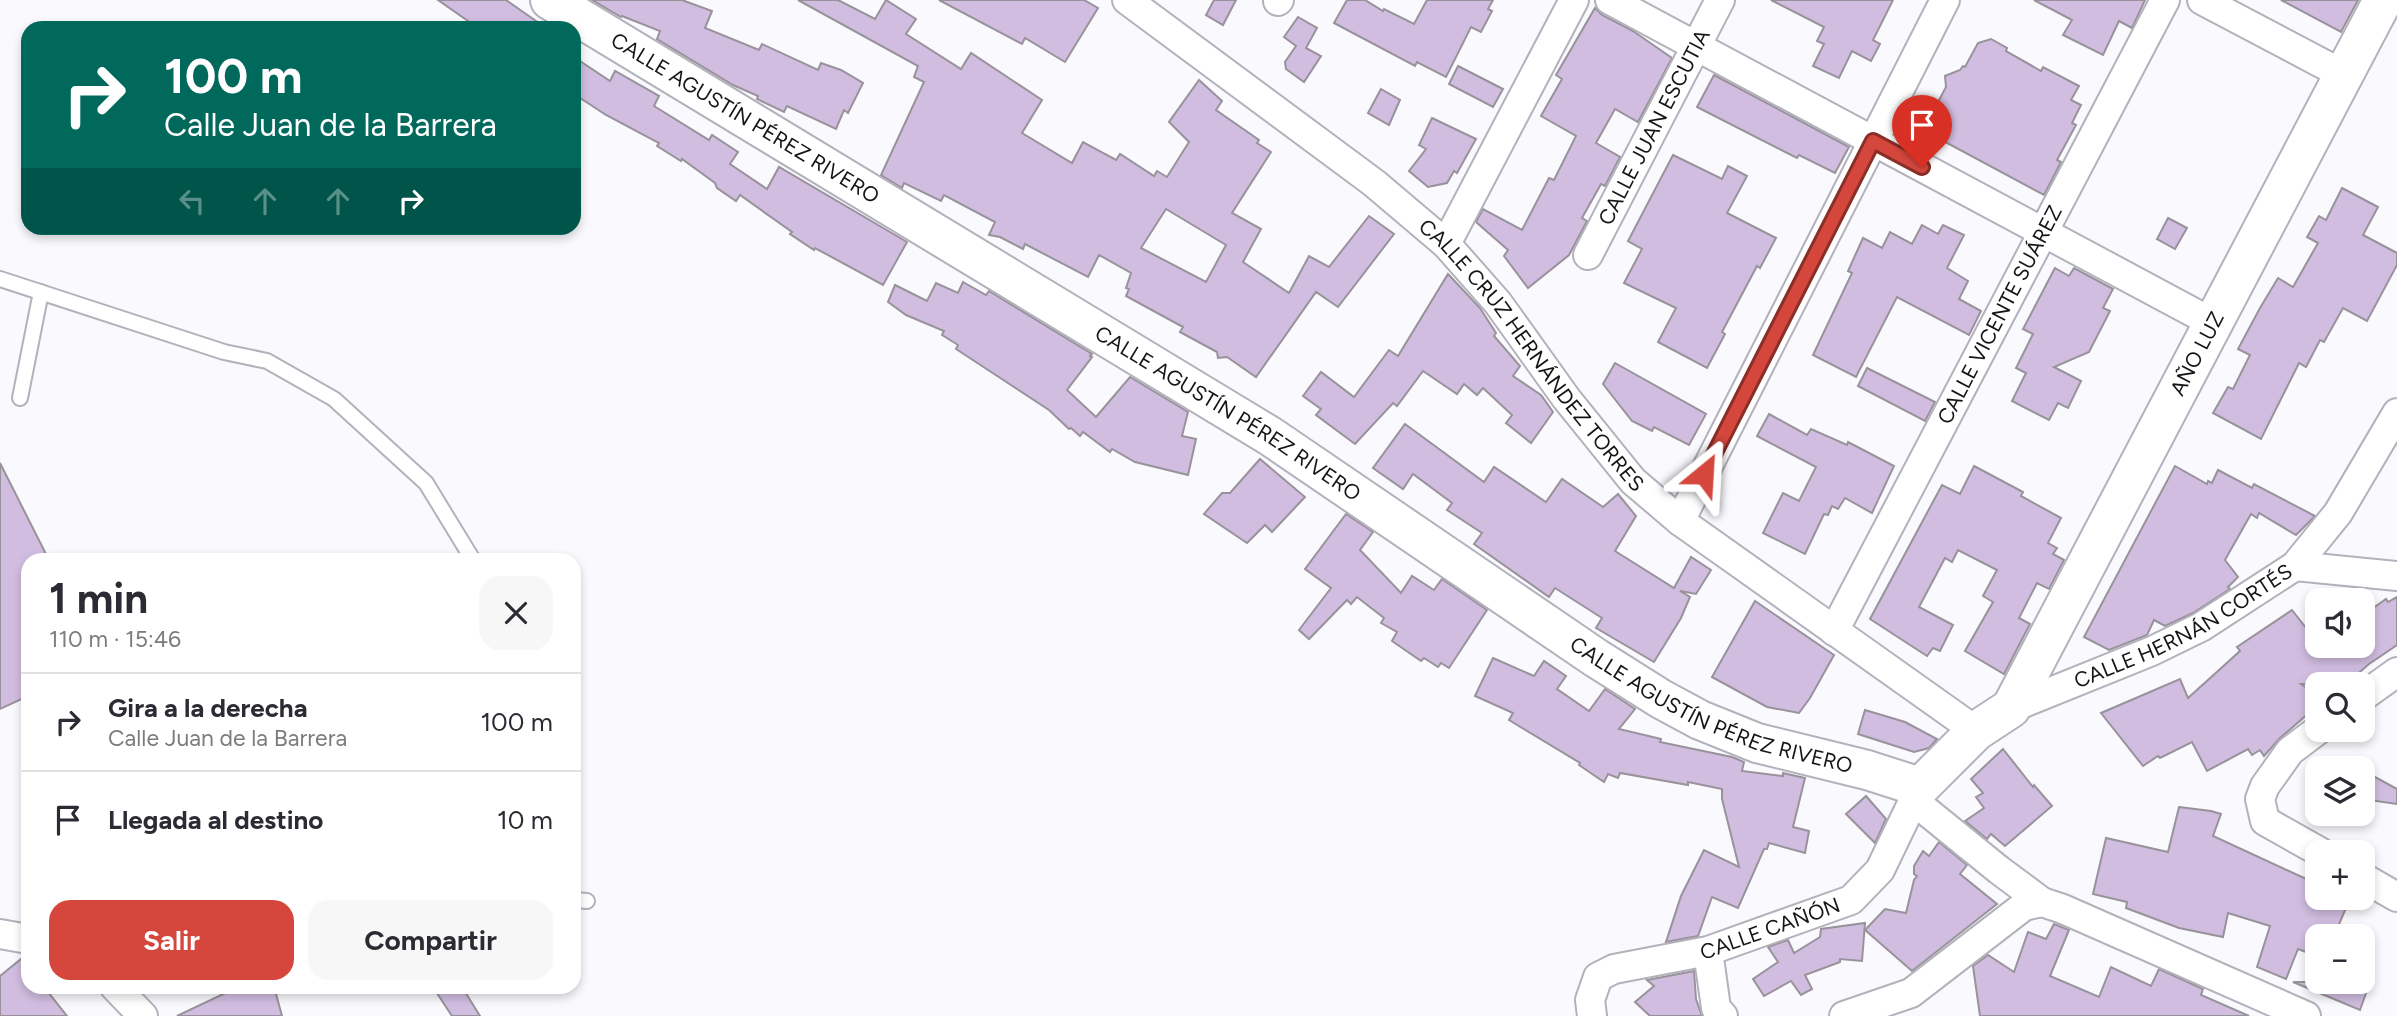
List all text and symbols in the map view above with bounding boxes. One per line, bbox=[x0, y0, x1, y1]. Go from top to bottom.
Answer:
street label: CALLE JUAN ESCUTIA bbox=[1593, 25, 1715, 229]
street label: CALLE AGUSTÍN PÉREZ RIVERO bbox=[607, 27, 884, 208]
text: 100 m bbox=[164, 46, 303, 105]
icon: right bbox=[49, 49, 140, 140]
pin bbox=[1892, 95, 1952, 167]
text: Calle Juan de la Barrera bbox=[164, 106, 497, 144]
icon: arrive bbox=[1903, 106, 1941, 144]
icon: left bbox=[173, 182, 211, 220]
icon: ahead bbox=[246, 182, 284, 220]
icon: ahead bbox=[319, 182, 357, 220]
icon: right bbox=[392, 182, 430, 220]
street label: CALLE VICENTE SUÁREZ bbox=[1932, 201, 2067, 428]
street label: CALLE CRUZ HERNÁNDEZ TORRES bbox=[1414, 214, 1649, 497]
street label: AÑO LUZ bbox=[2164, 307, 2229, 400]
street label: CALLE AGUSTÍN PÉREZ RIVERO bbox=[1091, 320, 1366, 506]
position arrow bbox=[1667, 437, 1741, 511]
street label: CALLE HERNÁN CORTÉS bbox=[2070, 558, 2297, 693]
text: 1 min bbox=[49, 573, 148, 624]
button: close bbox=[479, 576, 553, 650]
map controls bbox=[2305, 588, 2375, 994]
button: sound bbox=[2305, 588, 2375, 658]
text: 110 m · 15:46 bbox=[49, 625, 181, 653]
street label: CALLE AGUSTÍN PÉREZ RIVERO bbox=[1565, 631, 1855, 778]
button: search bbox=[2305, 672, 2375, 742]
text: Gira a la derecha bbox=[108, 692, 308, 724]
icon: right bbox=[49, 703, 87, 741]
text: 100 m bbox=[480, 706, 553, 738]
text: Calle Juan de la Barrera bbox=[108, 724, 347, 752]
button: layers bbox=[2305, 756, 2375, 826]
icon: arrive bbox=[49, 801, 87, 839]
text: Llegada al destino bbox=[108, 804, 323, 836]
text: 10 m bbox=[497, 804, 553, 836]
button: + bbox=[2305, 840, 2375, 910]
street label: CALLE CAÑÓN bbox=[1698, 892, 1843, 964]
button: Salir bbox=[49, 900, 294, 980]
button: Compartir bbox=[308, 900, 553, 980]
button: − bbox=[2305, 924, 2375, 994]

